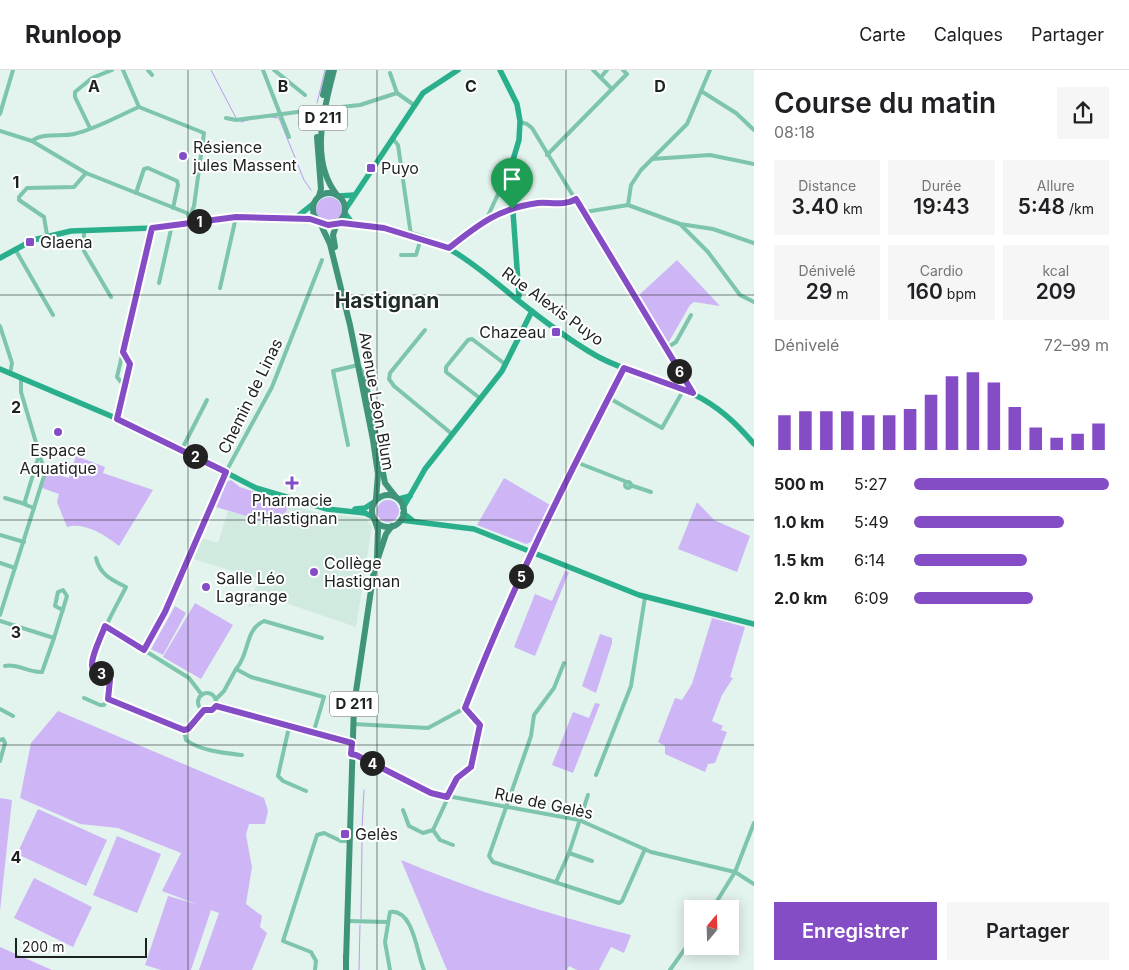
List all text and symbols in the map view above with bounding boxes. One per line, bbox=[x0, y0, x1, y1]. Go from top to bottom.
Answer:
text: Runloop bbox=[25, 20, 122, 49]
text: Carte bbox=[859, 24, 906, 45]
text: Calques bbox=[934, 24, 1003, 45]
text: Partager bbox=[1031, 24, 1104, 45]
text: A bbox=[88, 76, 100, 96]
text: B bbox=[278, 76, 288, 96]
text: C bbox=[465, 76, 477, 96]
text: D bbox=[654, 76, 666, 96]
text: Course du matin bbox=[774, 86, 996, 120]
button: share bbox=[1057, 87, 1109, 139]
road number: D 211 bbox=[299, 106, 347, 130]
text: 08:18 bbox=[774, 122, 815, 142]
place label: Résience jules Massent bbox=[192, 137, 297, 175]
marker: Résience jules Massent bbox=[177, 150, 189, 162]
place label: Puyo bbox=[381, 158, 419, 178]
pin bbox=[491, 158, 533, 209]
marker: Puyo bbox=[365, 162, 377, 174]
icon: arrive bbox=[498, 165, 526, 193]
text: 1 bbox=[13, 172, 19, 192]
text: Distance bbox=[798, 177, 856, 194]
text: Durée bbox=[922, 177, 961, 194]
text: Allure bbox=[1037, 177, 1075, 194]
text: 3.40 bbox=[791, 194, 839, 219]
text: 19:43 bbox=[913, 194, 970, 219]
text: 5:48 bbox=[1018, 194, 1065, 219]
text: km bbox=[839, 200, 863, 217]
text: /km bbox=[1065, 200, 1094, 217]
pin: 1 bbox=[186, 208, 212, 234]
text: 1 bbox=[196, 213, 203, 230]
place label: Glaena bbox=[40, 232, 93, 252]
marker: Glaena bbox=[24, 236, 36, 248]
street label: Rue Alexis Puyo bbox=[498, 262, 608, 350]
text: Dénivelé bbox=[799, 262, 856, 279]
text: Cardio bbox=[920, 262, 963, 279]
text: kcal bbox=[1042, 262, 1069, 279]
text: 29 bbox=[806, 279, 832, 304]
text: 160 bbox=[907, 279, 943, 304]
text: 209 bbox=[1036, 279, 1076, 304]
text: m bbox=[832, 285, 849, 302]
text: bpm bbox=[943, 285, 976, 302]
district label: Hastignan bbox=[335, 288, 439, 313]
place label: Chazeau bbox=[479, 322, 546, 342]
marker: Chazeau bbox=[550, 326, 562, 338]
street label: Avenue Léon Blum bbox=[355, 330, 399, 472]
street label: Chemin de Linas bbox=[213, 335, 287, 457]
text: Dénivelé bbox=[774, 335, 839, 355]
text: 72–99 m bbox=[1044, 335, 1109, 355]
pin: 6 bbox=[666, 358, 692, 384]
text: 6 bbox=[675, 363, 684, 380]
text: 2 bbox=[11, 397, 21, 417]
marker: Espace Aquatique bbox=[52, 426, 64, 438]
place label: Espace Aquatique bbox=[20, 440, 96, 478]
pin: 2 bbox=[182, 444, 208, 468]
text: 2 bbox=[191, 448, 200, 465]
text: 500 m bbox=[774, 474, 824, 494]
text: 5:27 bbox=[854, 474, 887, 494]
marker: Pharmacie d'Hastignan bbox=[286, 477, 298, 489]
place label: Pharmacie d'Hastignan bbox=[247, 490, 337, 528]
text: 1.0 km bbox=[774, 512, 824, 532]
text: 5:49 bbox=[854, 512, 889, 532]
text: 1.5 km bbox=[774, 550, 824, 570]
text: 6:14 bbox=[854, 550, 885, 570]
place label: Collège Hastignan bbox=[324, 553, 400, 591]
pin: 5 bbox=[508, 564, 534, 588]
marker: Collège Hastignan bbox=[308, 566, 320, 578]
place label: Salle Léo Lagrange bbox=[216, 568, 287, 606]
text: 5 bbox=[517, 568, 526, 585]
marker: Salle Léo Lagrange bbox=[200, 581, 212, 593]
text: 2.0 km bbox=[774, 588, 827, 608]
text: 6:09 bbox=[854, 588, 889, 608]
text: 3 bbox=[11, 622, 21, 642]
pin: 3 bbox=[88, 660, 114, 686]
text: 3 bbox=[97, 665, 106, 682]
road number: D 211 bbox=[330, 692, 378, 716]
pin: 4 bbox=[360, 750, 384, 776]
text: 4 bbox=[368, 755, 377, 772]
street label: Rue de Gelès bbox=[493, 783, 595, 823]
place label: Gelès bbox=[355, 824, 398, 844]
marker: Gelès bbox=[339, 828, 351, 840]
text: 4 bbox=[11, 847, 22, 867]
north arrow bbox=[684, 900, 739, 955]
map controls bbox=[684, 900, 739, 955]
button: Enregistrer bbox=[774, 902, 937, 960]
button: Partager bbox=[947, 902, 1109, 960]
scale bar bbox=[15, 935, 148, 958]
text: 200 m bbox=[22, 938, 64, 955]

